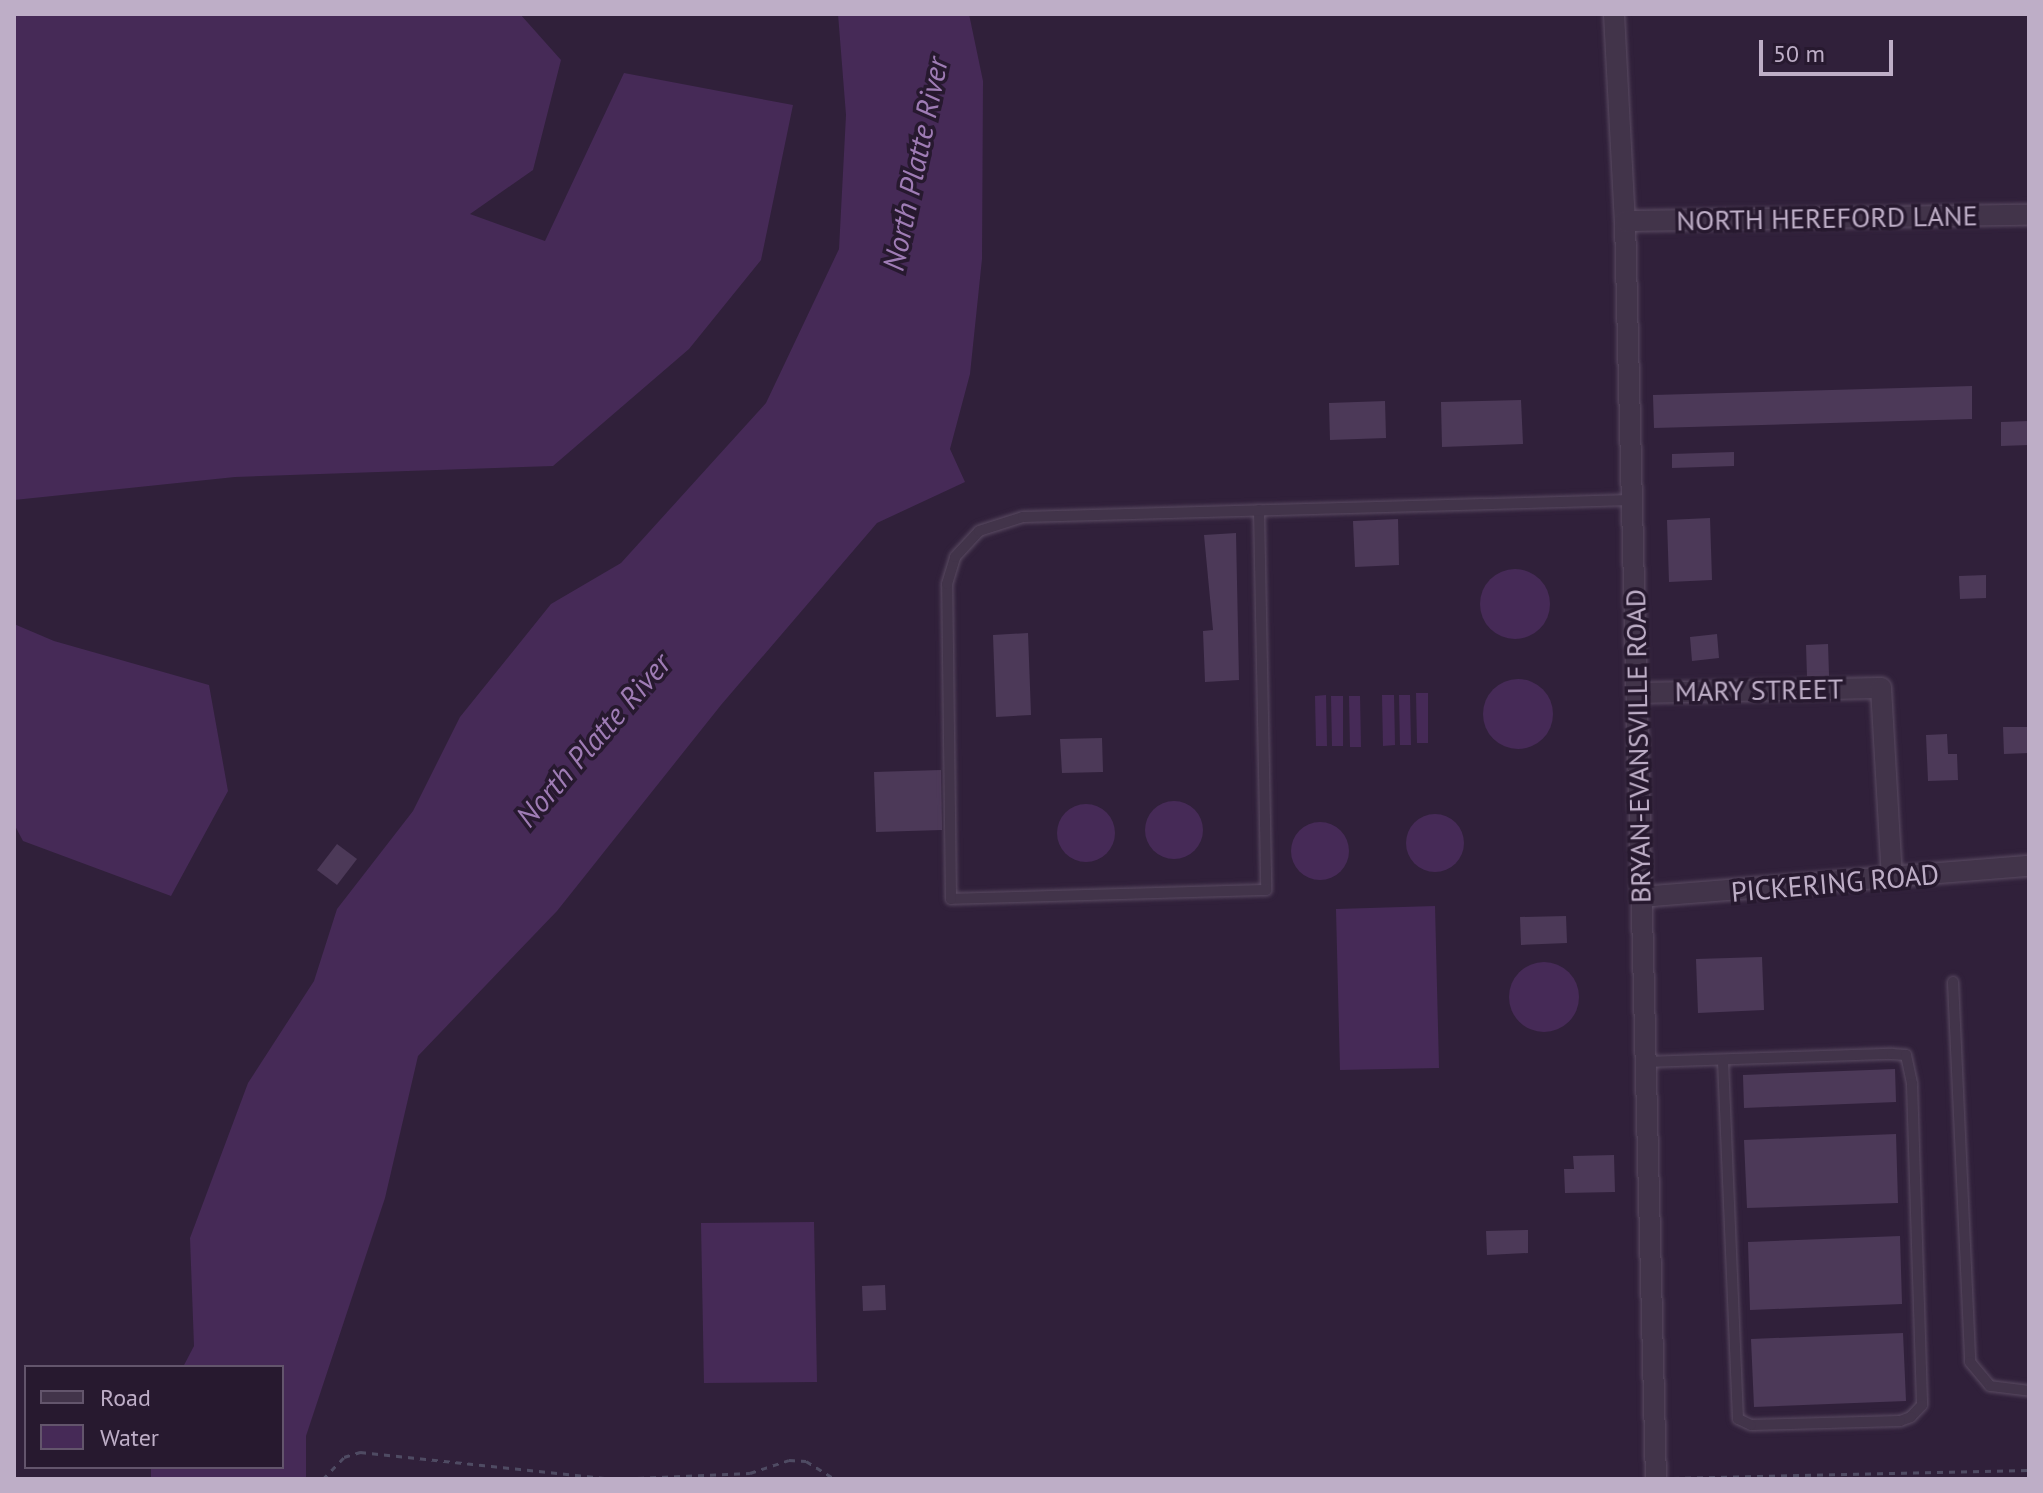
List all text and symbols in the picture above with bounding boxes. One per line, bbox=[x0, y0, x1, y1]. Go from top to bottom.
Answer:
scale bar bbox=[1763, 24, 1897, 74]
text: 50 m bbox=[1773, 38, 1825, 69]
water label: North Platte River bbox=[875, 54, 955, 274]
street label: NORTH HEREFORD LANE bbox=[1676, 199, 1978, 237]
street label: BRYAN-EVANSVILLE ROAD bbox=[1618, 589, 1658, 903]
water label: North Platte River bbox=[508, 646, 678, 834]
street label: MARY STREET bbox=[1674, 672, 1844, 708]
street label: PICKERING ROAD bbox=[1730, 857, 1940, 909]
legend bbox=[24, 1365, 284, 1469]
text: Road bbox=[100, 1382, 151, 1413]
text: Water bbox=[100, 1422, 159, 1453]

